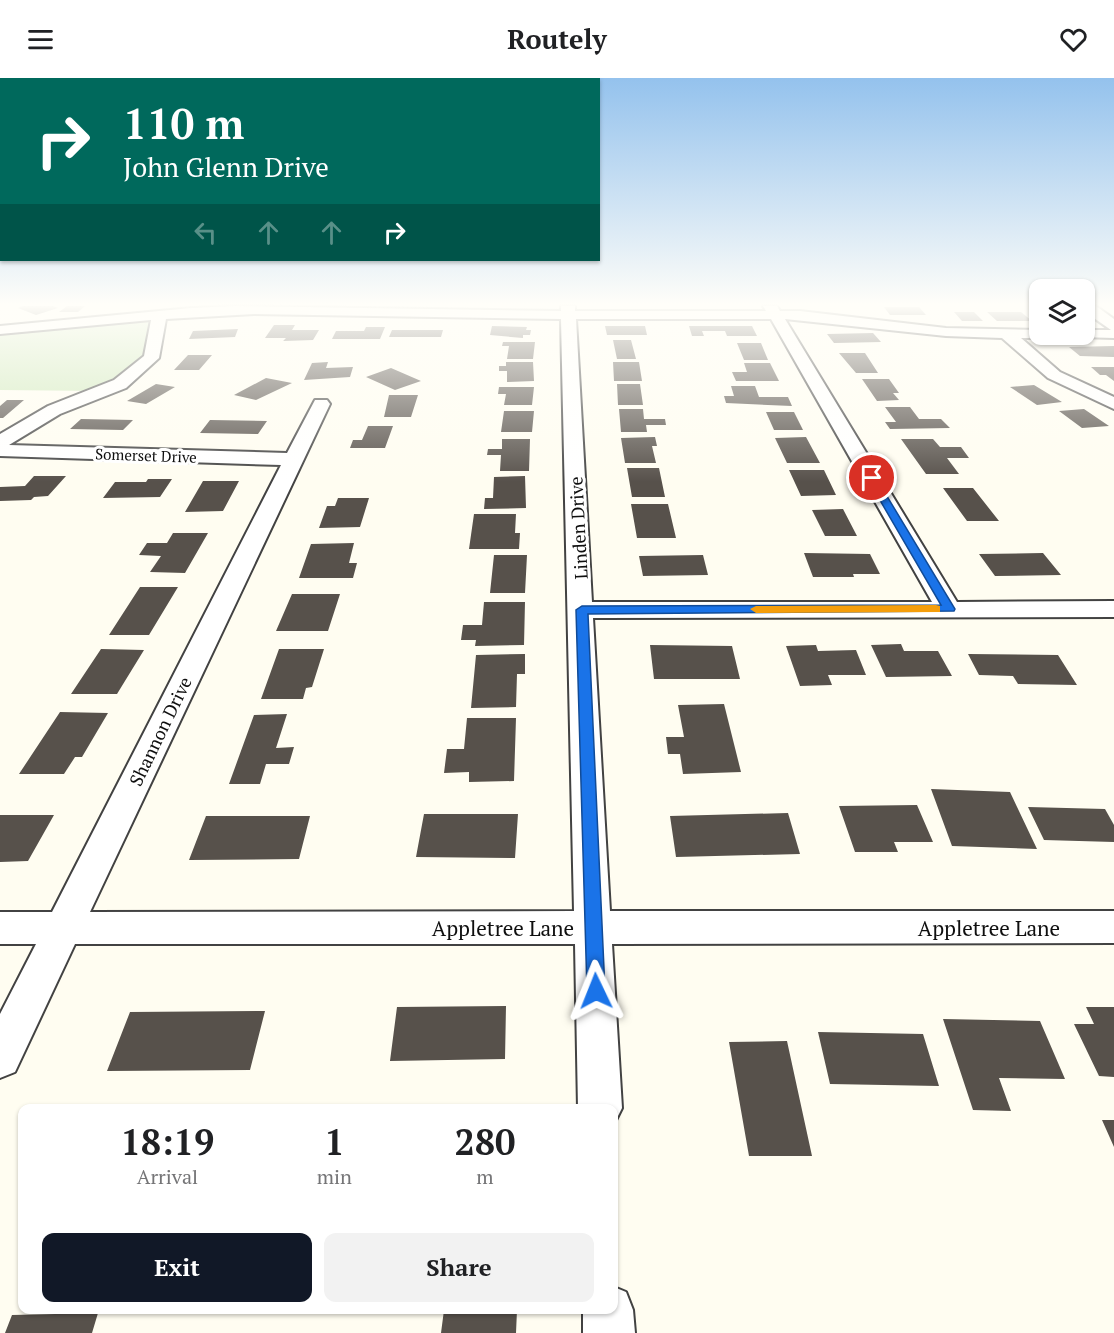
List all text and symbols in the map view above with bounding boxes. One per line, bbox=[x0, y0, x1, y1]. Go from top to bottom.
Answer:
text: Routely bbox=[507, 21, 607, 57]
icon: menu bbox=[24, 23, 57, 56]
icon: heart bbox=[1057, 23, 1090, 56]
text: 110 m bbox=[123, 95, 244, 151]
icon: right bbox=[24, 102, 102, 180]
text: John Glenn Drive bbox=[123, 149, 329, 185]
icon: left bbox=[189, 216, 222, 249]
icon: ahead bbox=[252, 216, 285, 249]
icon: ahead bbox=[315, 216, 348, 249]
icon: right bbox=[378, 216, 411, 249]
map controls bbox=[1029, 279, 1095, 345]
button: layers bbox=[1029, 279, 1095, 345]
street label: Somerset Drive bbox=[95, 443, 197, 467]
pin bbox=[846, 452, 897, 503]
icon: arrive bbox=[855, 461, 888, 494]
street label: Linden Drive bbox=[563, 476, 593, 580]
street label: Shannon Drive bbox=[123, 672, 197, 790]
street label: Appletree Lane bbox=[432, 914, 574, 942]
street label: Appletree Lane bbox=[918, 914, 1060, 942]
position arrow bbox=[564, 959, 628, 1023]
text: 18:19 bbox=[121, 1118, 214, 1165]
text: 1 bbox=[324, 1118, 345, 1165]
text: 280 bbox=[454, 1118, 515, 1165]
text: Arrival bbox=[137, 1163, 198, 1190]
text: min bbox=[317, 1163, 352, 1190]
text: m bbox=[476, 1163, 494, 1190]
button: Exit bbox=[42, 1233, 312, 1302]
button: Share bbox=[324, 1233, 594, 1302]

